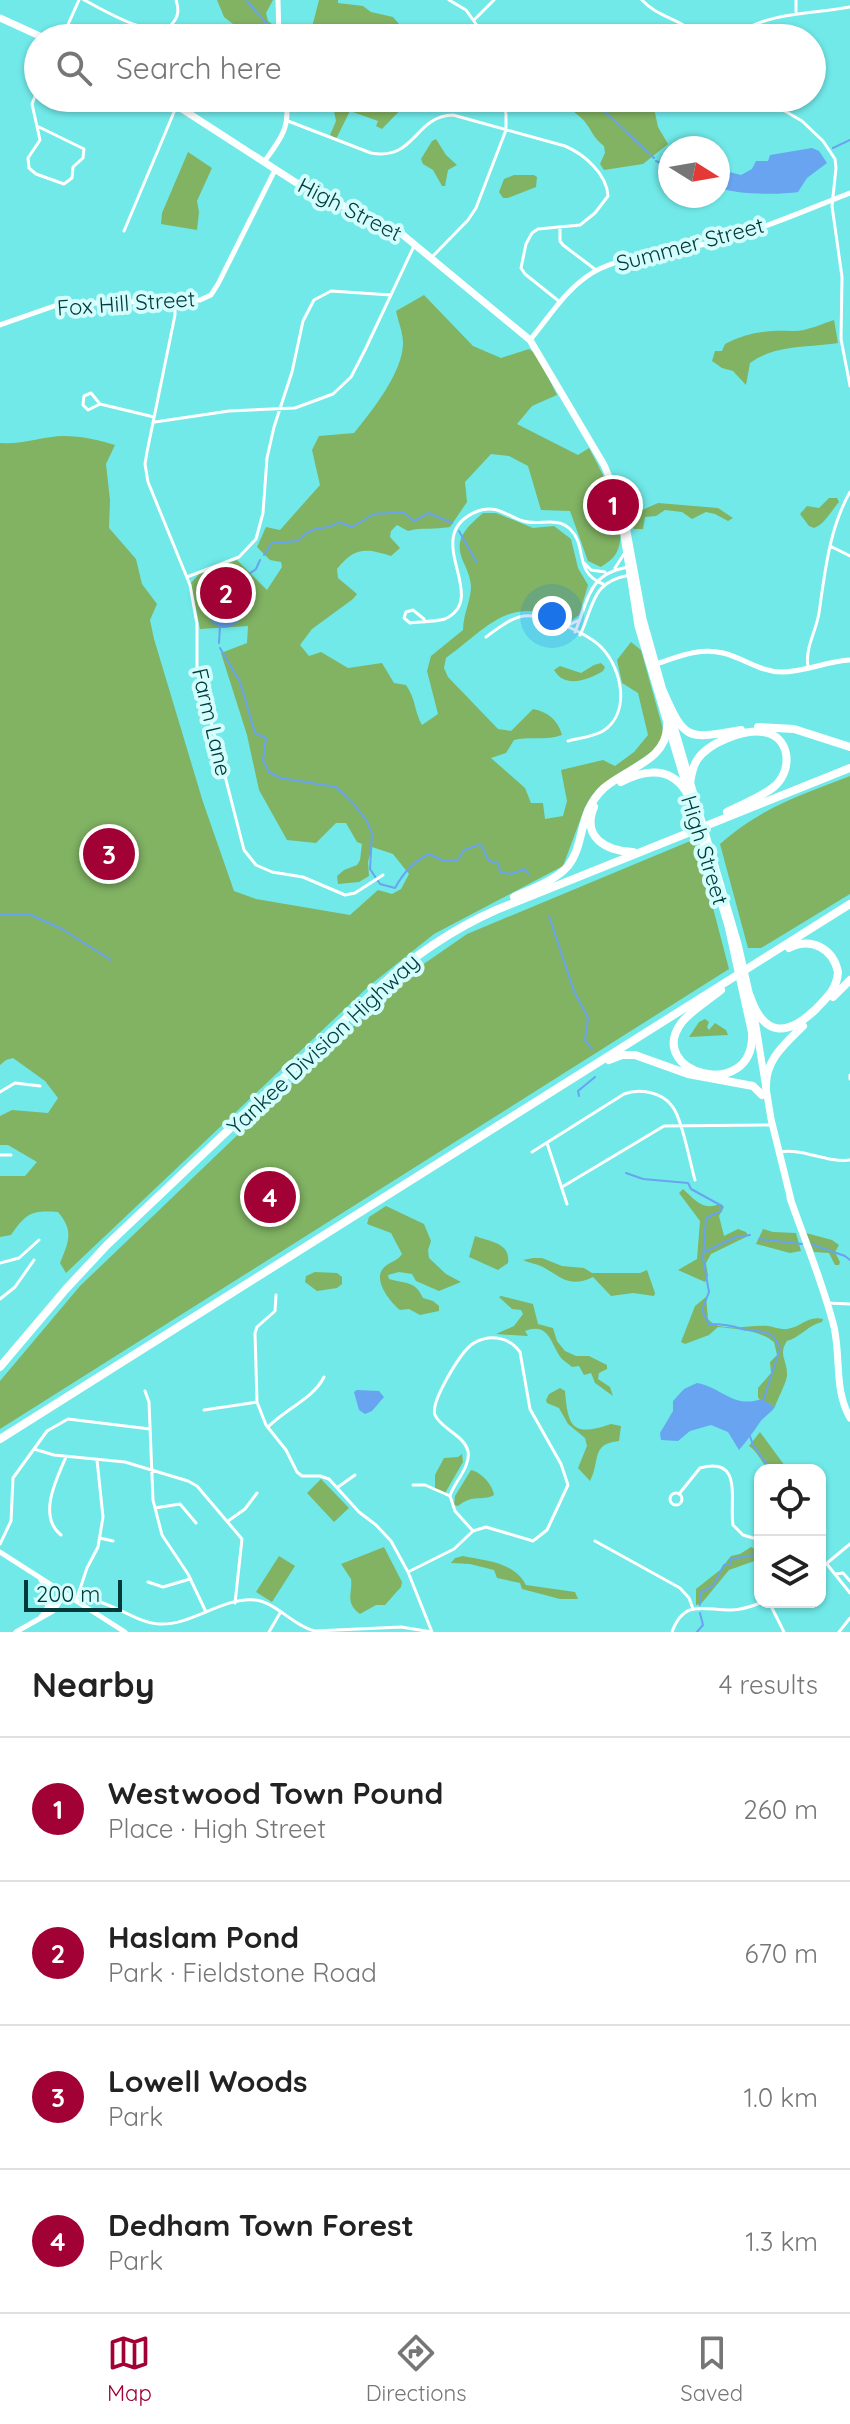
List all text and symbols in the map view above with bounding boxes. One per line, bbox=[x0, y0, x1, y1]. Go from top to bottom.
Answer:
search box bbox=[24, 24, 826, 112]
icon: search bbox=[52, 46, 96, 90]
text: Search here bbox=[116, 49, 282, 87]
north arrow bbox=[658, 136, 730, 208]
street label: High Street bbox=[293, 171, 407, 247]
street label: Summer Street bbox=[613, 211, 767, 277]
street label: Fox Hill Street bbox=[56, 284, 196, 322]
pin: 1 bbox=[587, 475, 639, 535]
pin: 2 bbox=[200, 563, 252, 623]
your location bbox=[532, 596, 572, 636]
street label: Farm Lane bbox=[186, 665, 238, 779]
street label: High Street bbox=[675, 792, 735, 908]
pin: 3 bbox=[83, 824, 135, 884]
street label: Yankee Division Highway bbox=[221, 948, 425, 1140]
pin: 4 bbox=[244, 1167, 296, 1227]
map controls bbox=[754, 1464, 826, 1608]
button: locate bbox=[754, 1464, 826, 1536]
button: layers bbox=[754, 1536, 826, 1608]
scale bar bbox=[24, 1576, 122, 1612]
text: 200 m bbox=[36, 1580, 100, 1608]
text: Nearby bbox=[32, 1663, 155, 1706]
text: 4 results bbox=[719, 1668, 818, 1701]
text: Westwood Town Pound bbox=[108, 1774, 443, 1812]
text: 1 bbox=[53, 1793, 63, 1826]
text: 260 m bbox=[743, 1793, 818, 1826]
text: Place · High Street bbox=[108, 1812, 326, 1845]
text: Haslam Pond bbox=[108, 1918, 299, 1956]
text: 2 bbox=[51, 1937, 65, 1970]
text: 670 m bbox=[744, 1937, 818, 1970]
text: Park · Fieldstone Road bbox=[108, 1956, 377, 1989]
text: Lowell Woods bbox=[108, 2062, 308, 2100]
text: 3 bbox=[51, 2081, 65, 2114]
text: 1.0 km bbox=[743, 2081, 818, 2114]
text: Park bbox=[108, 2100, 163, 2133]
text: Dedham Town Forest bbox=[108, 2206, 414, 2244]
text: 4 bbox=[50, 2225, 66, 2258]
text: 1.3 km bbox=[745, 2225, 818, 2258]
text: Park bbox=[108, 2244, 163, 2277]
tab: Map bbox=[107, 2331, 152, 2407]
tab: Directions bbox=[366, 2331, 466, 2407]
tab: Saved bbox=[680, 2331, 743, 2407]

